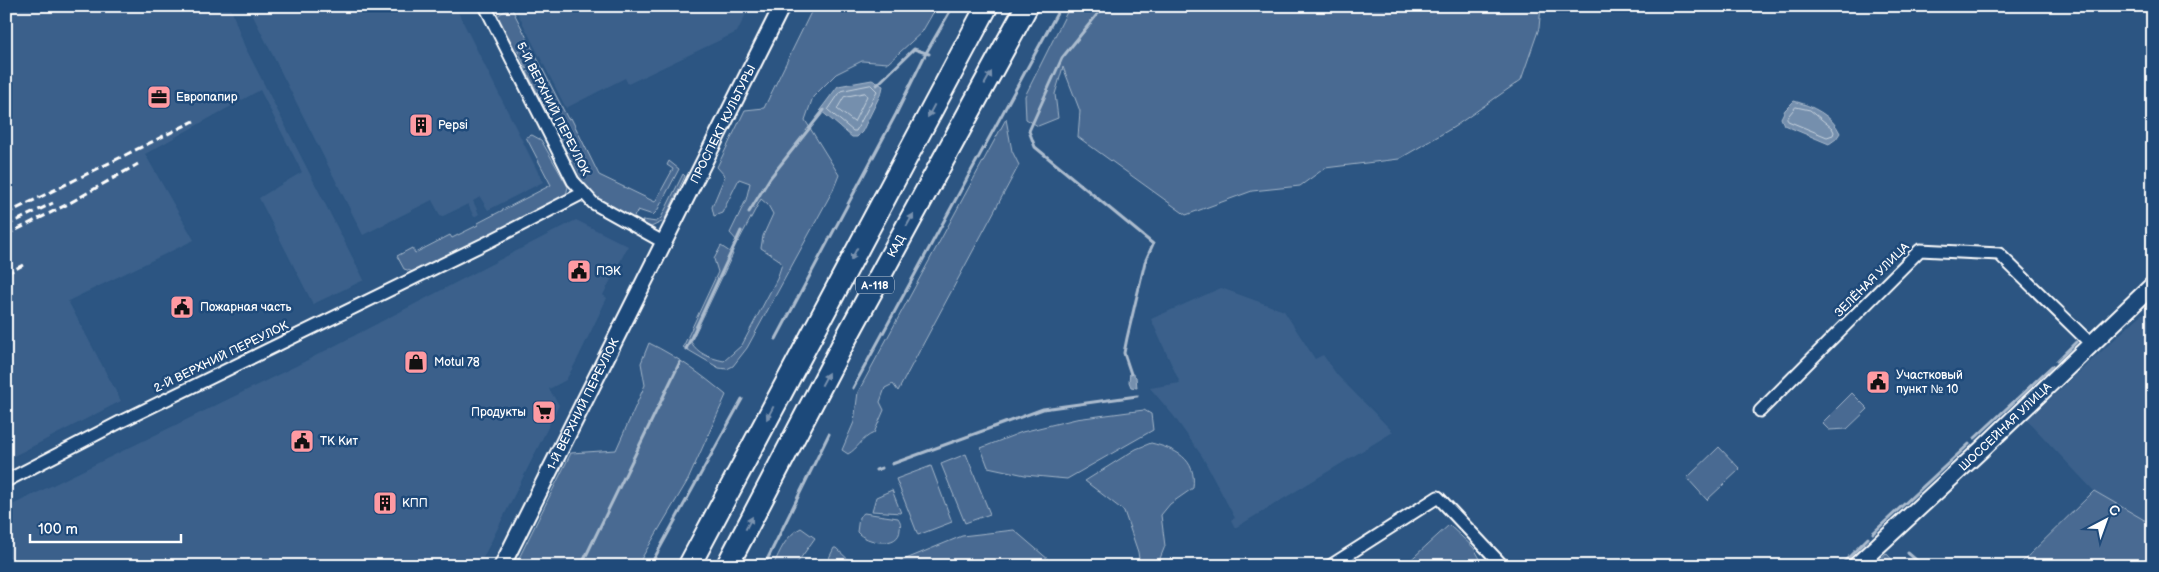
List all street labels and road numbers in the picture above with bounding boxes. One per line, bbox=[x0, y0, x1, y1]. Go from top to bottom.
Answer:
street label: 5-Й ВЕРХНИЙ ПЕРЕУЛОК bbox=[513, 40, 593, 178]
street label: ПРОСПЕКТ КУЛЬТУРЫ bbox=[687, 62, 759, 186]
street label: КАД bbox=[884, 232, 909, 260]
street label: ЗЕЛЁНАЯ УЛИЦА bbox=[1831, 238, 1913, 320]
road number: А-118 bbox=[856, 276, 894, 294]
street label: 2-Й ВЕРХНИЙ ПЕРЕУЛОК bbox=[151, 318, 291, 396]
street label: 1-Й ВЕРХНИЙ ПЕРЕУЛОК bbox=[544, 335, 622, 473]
street label: ШОССЕЙНАЯ УЛИЦА bbox=[1956, 379, 2055, 474]

